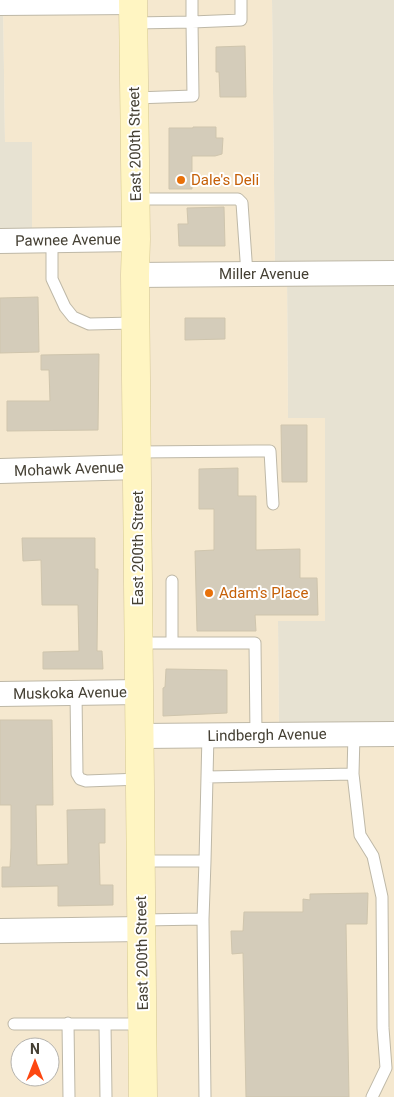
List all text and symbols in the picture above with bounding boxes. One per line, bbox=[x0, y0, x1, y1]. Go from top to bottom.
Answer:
street label: East 200th Street bbox=[125, 86, 145, 202]
place label: Dale's Deli bbox=[191, 171, 259, 189]
marker: Dale's Deli bbox=[175, 174, 187, 186]
street label: Pawnee Avenue bbox=[15, 230, 121, 250]
street label: Miller Avenue bbox=[219, 265, 309, 283]
street label: Mohawk Avenue bbox=[14, 458, 124, 480]
street label: East 200th Street bbox=[129, 491, 147, 605]
place label: Adam's Place bbox=[219, 584, 308, 602]
marker: Adam's Place bbox=[203, 587, 215, 599]
street label: Muskoka Avenue bbox=[13, 683, 127, 703]
street label: Lindbergh Avenue bbox=[207, 725, 327, 745]
street label: East 200th Street bbox=[132, 895, 152, 1011]
north arrow bbox=[10, 1037, 60, 1087]
text: N bbox=[30, 1041, 40, 1057]

